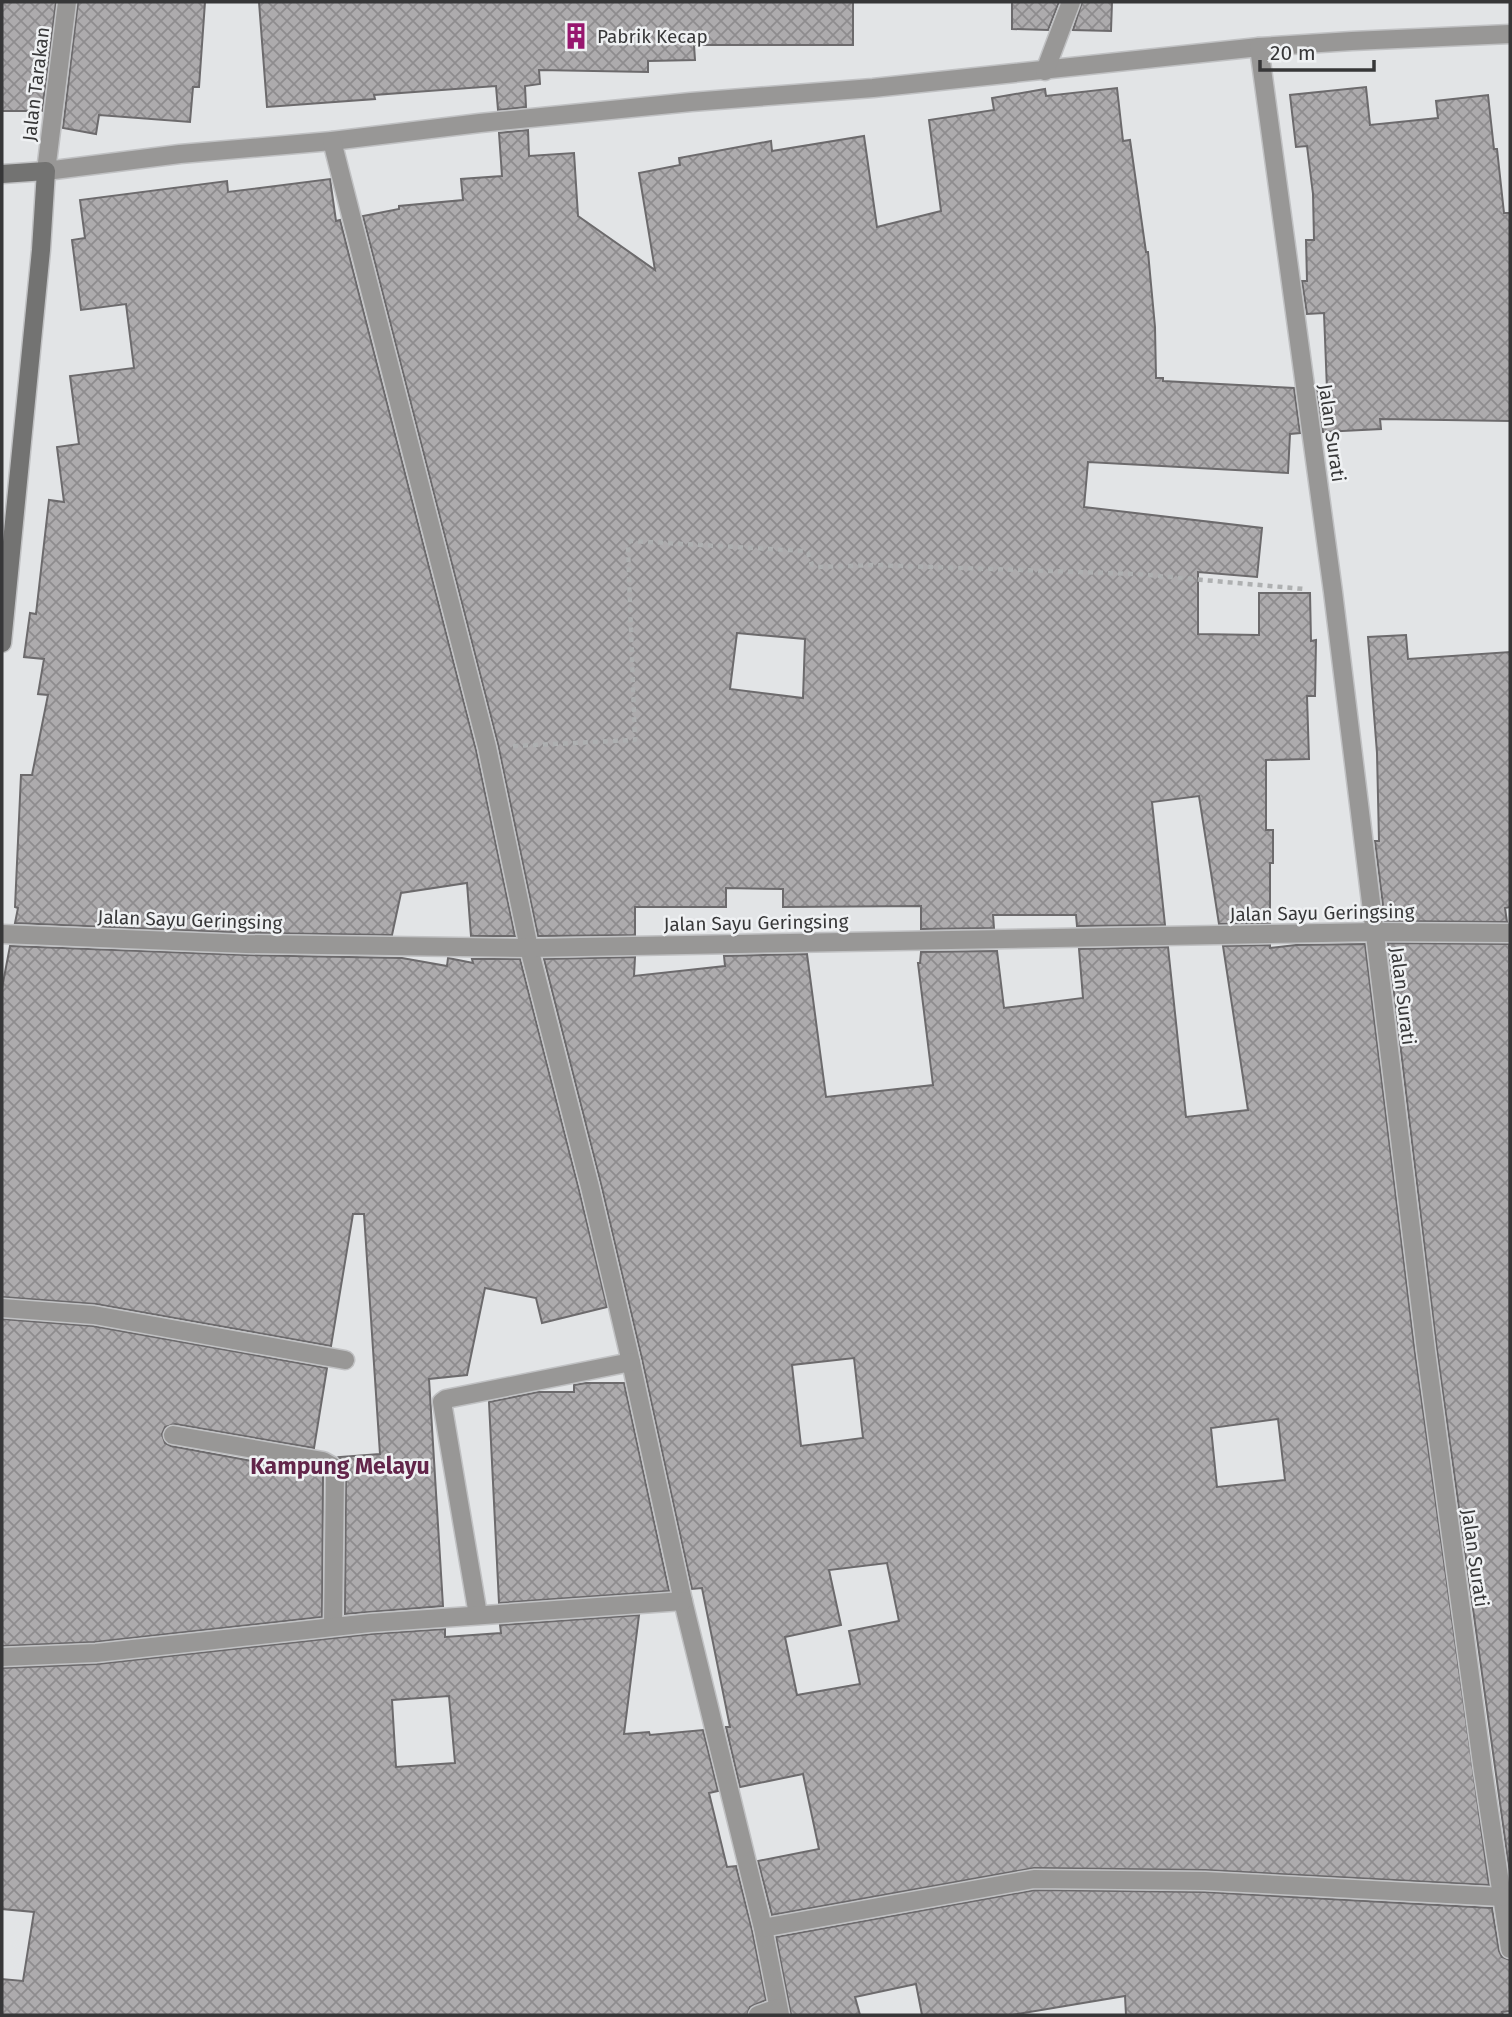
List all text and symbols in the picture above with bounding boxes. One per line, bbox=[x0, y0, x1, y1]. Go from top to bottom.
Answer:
building icon: Pabrik Kecap bbox=[561, 21, 591, 51]
place label: Pabrik Kecap bbox=[597, 25, 708, 48]
street label: Jalan Tarakan bbox=[18, 26, 54, 142]
scale bar bbox=[1260, 28, 1374, 72]
text: 20 m bbox=[1270, 40, 1316, 66]
street label: Jalan Surati bbox=[1314, 383, 1350, 483]
street label: Jalan Sayu Geringsing bbox=[1229, 900, 1415, 926]
street label: Jalan Sayu Geringsing bbox=[97, 905, 283, 935]
street label: Jalan Sayu Geringsing bbox=[663, 910, 849, 936]
street label: Jalan Surati bbox=[1386, 946, 1420, 1046]
district label: Kampung Melayu bbox=[250, 1452, 430, 1480]
street label: Jalan Surati bbox=[1457, 1508, 1493, 1608]

